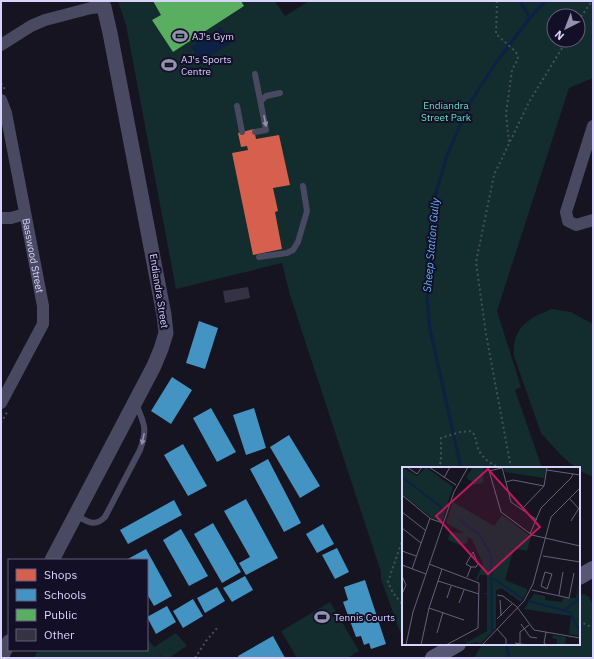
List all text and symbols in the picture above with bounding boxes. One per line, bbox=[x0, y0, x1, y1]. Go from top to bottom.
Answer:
north arrow bbox=[546, 8, 586, 48]
sports icon: AJ's Gym bbox=[171, 27, 189, 45]
text: N bbox=[552, 28, 567, 43]
place label: AJ's Gym bbox=[192, 30, 234, 43]
place label: AJ's Sports Centre bbox=[181, 53, 232, 78]
sports icon: AJ's Sports Centre bbox=[160, 56, 178, 74]
park label: Endiandra Street Park bbox=[421, 99, 472, 124]
one-way arrow bbox=[262, 115, 268, 128]
water label: Sheep Station Gully bbox=[420, 197, 442, 293]
street label: Basswood Street bbox=[20, 217, 47, 294]
street label: Endiandra Street bbox=[147, 253, 171, 330]
one-way arrow bbox=[140, 433, 146, 445]
inset map bbox=[402, 467, 580, 645]
legend bbox=[8, 559, 148, 651]
text: Shops bbox=[44, 567, 77, 582]
text: Schools bbox=[44, 587, 87, 602]
text: Public bbox=[44, 607, 77, 622]
sports icon: Tennis Courts bbox=[313, 608, 331, 626]
place label: Tennis Courts bbox=[334, 611, 395, 624]
text: Other bbox=[44, 627, 75, 642]

